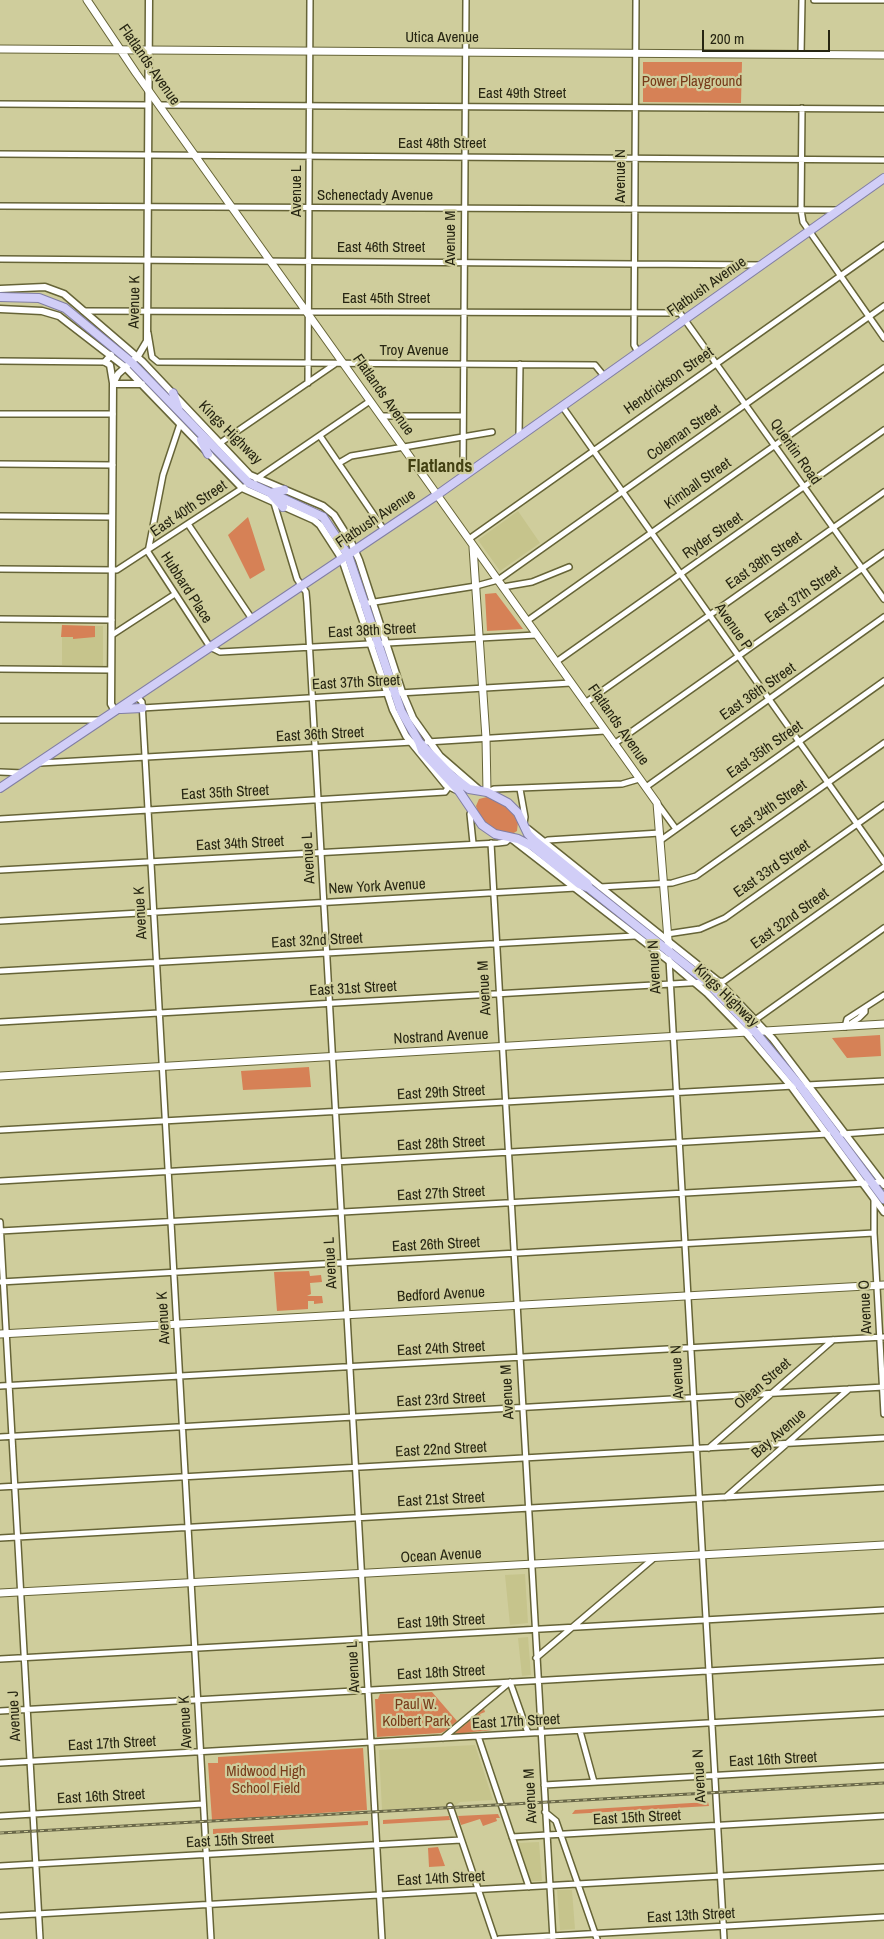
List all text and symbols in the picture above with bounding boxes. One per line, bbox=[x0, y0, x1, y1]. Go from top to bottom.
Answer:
scale bar bbox=[704, 20, 832, 52]
street label: Flatlands Avenue bbox=[114, 21, 184, 109]
text: 200 m bbox=[710, 28, 744, 49]
street label: Utica Avenue bbox=[405, 29, 479, 47]
park label: Power Playground bbox=[642, 73, 742, 91]
street label: East 49th Street bbox=[478, 85, 566, 103]
street label: East 48th Street bbox=[398, 135, 486, 153]
street label: Avenue N bbox=[612, 149, 630, 203]
street label: Avenue L bbox=[288, 165, 306, 217]
street label: Schenectady Avenue bbox=[317, 187, 433, 205]
street label: Avenue M bbox=[442, 210, 460, 266]
street label: East 46th Street bbox=[337, 239, 425, 257]
street label: Flatbush Avenue bbox=[664, 253, 750, 321]
street label: Avenue K bbox=[126, 275, 144, 329]
street label: East 45th Street bbox=[342, 290, 430, 308]
street label: Troy Avenue bbox=[379, 342, 449, 360]
street label: Hendrickson Street bbox=[621, 343, 717, 419]
street label: Flatlands Avenue bbox=[348, 351, 418, 439]
street label: Kings Highway bbox=[194, 397, 266, 469]
street label: Coleman Street bbox=[644, 401, 724, 465]
street label: Quentin Road bbox=[766, 415, 824, 489]
street label: Kimball Street bbox=[661, 454, 735, 514]
district label: Flatlands bbox=[408, 456, 472, 478]
street label: East 40th Street bbox=[147, 477, 231, 541]
street label: Flatbush Avenue bbox=[333, 486, 419, 552]
street label: Ryder Street bbox=[680, 509, 746, 563]
street label: East 38th Street bbox=[723, 528, 805, 594]
street label: Hubbard Place bbox=[156, 549, 216, 627]
street label: East 37th Street bbox=[762, 562, 844, 628]
street label: Avenue P bbox=[710, 600, 756, 654]
street label: East 38th Street bbox=[327, 620, 417, 642]
street label: East 36th Street bbox=[717, 659, 799, 725]
street label: East 37th Street bbox=[311, 672, 401, 694]
street label: Flatlands Avenue bbox=[583, 681, 653, 769]
street label: East 35th Street bbox=[724, 717, 806, 783]
street label: East 36th Street bbox=[275, 724, 365, 746]
street label: East 34th Street bbox=[728, 776, 810, 842]
street label: East 35th Street bbox=[180, 782, 270, 804]
street label: Avenue L bbox=[299, 832, 319, 884]
street label: East 34th Street bbox=[195, 833, 285, 855]
street label: East 33rd Street bbox=[730, 836, 814, 902]
street label: New York Avenue bbox=[328, 875, 426, 899]
street label: East 32nd Street bbox=[748, 885, 832, 953]
street label: Avenue K bbox=[131, 886, 151, 940]
street label: East 32nd Street bbox=[271, 930, 363, 952]
street label: Avenue N bbox=[645, 940, 665, 994]
street label: Avenue M bbox=[475, 960, 495, 1016]
street label: Kings Highway bbox=[690, 961, 762, 1031]
street label: East 31st Street bbox=[309, 978, 397, 1000]
street label: Nostrand Avenue bbox=[393, 1026, 489, 1048]
street label: East 29th Street bbox=[396, 1082, 486, 1104]
street label: East 28th Street bbox=[396, 1133, 486, 1155]
street label: East 27th Street bbox=[396, 1183, 486, 1205]
street label: East 26th Street bbox=[391, 1234, 481, 1256]
street label: Avenue L bbox=[321, 1237, 341, 1289]
street label: Avenue O bbox=[856, 1279, 876, 1335]
street label: Bedford Avenue bbox=[397, 1284, 485, 1306]
street label: Avenue K bbox=[154, 1291, 174, 1345]
street label: East 24th Street bbox=[396, 1338, 486, 1360]
street label: Avenue N bbox=[668, 1345, 688, 1399]
street label: Olean Street bbox=[731, 1355, 795, 1413]
street label: Avenue M bbox=[498, 1364, 518, 1420]
street label: East 23rd Street bbox=[396, 1389, 486, 1411]
street label: Bay Avenue bbox=[748, 1406, 810, 1462]
street label: East 22nd Street bbox=[395, 1439, 487, 1461]
street label: East 21st Street bbox=[397, 1489, 485, 1511]
street label: Ocean Avenue bbox=[400, 1545, 482, 1567]
street label: East 19th Street bbox=[396, 1611, 486, 1633]
street label: Avenue L bbox=[344, 1641, 364, 1693]
street label: East 18th Street bbox=[396, 1662, 486, 1684]
street label: Avenue J bbox=[5, 1690, 25, 1742]
street label: Avenue K bbox=[176, 1695, 196, 1749]
park label: Paul W. Kolbert Park bbox=[382, 1696, 450, 1731]
street label: East 17th Street bbox=[471, 1711, 561, 1733]
street label: East 17th Street bbox=[67, 1733, 157, 1755]
street label: Avenue N bbox=[690, 1749, 710, 1803]
street label: East 16th Street bbox=[728, 1749, 818, 1771]
park label: Midwood High School Field bbox=[226, 1763, 306, 1798]
street label: Avenue M bbox=[521, 1768, 541, 1824]
street label: East 16th Street bbox=[56, 1786, 146, 1808]
street label: East 15th Street bbox=[592, 1807, 682, 1829]
street label: East 15th Street bbox=[185, 1830, 275, 1852]
street label: East 14th Street bbox=[396, 1868, 486, 1890]
street label: East 13th Street bbox=[646, 1905, 736, 1927]

